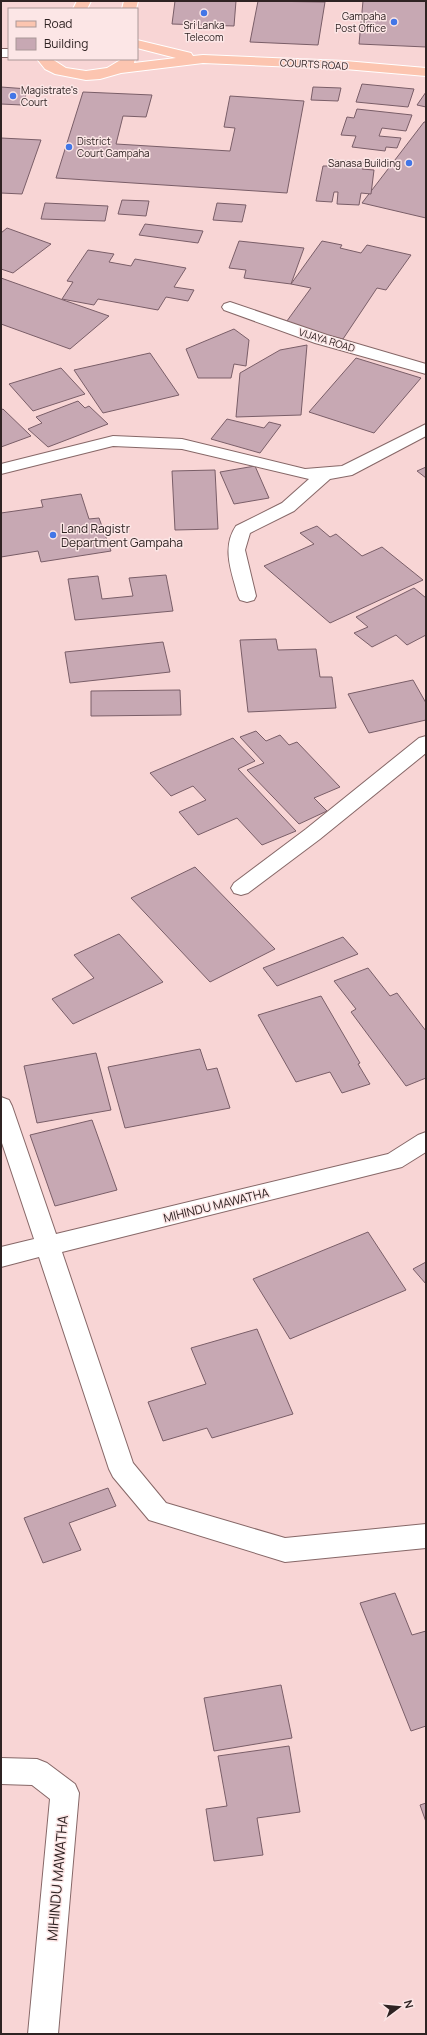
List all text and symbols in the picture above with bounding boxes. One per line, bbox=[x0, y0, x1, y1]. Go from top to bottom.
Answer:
legend bbox=[8, 8, 138, 60]
marker: Sri Lanka Telecom bbox=[199, 8, 209, 18]
place label: Gampaha Post Office bbox=[335, 9, 386, 35]
text: Road bbox=[44, 15, 72, 32]
marker: Gampaha Post Office bbox=[389, 17, 399, 27]
place label: Sri Lanka Telecom bbox=[183, 18, 225, 44]
text: Building bbox=[44, 35, 88, 52]
street label: COURTS ROAD bbox=[280, 55, 349, 73]
place label: Magistrate's Court bbox=[21, 83, 78, 109]
marker: Magistrate's Court bbox=[8, 91, 18, 101]
place label: District Court Gampaha bbox=[77, 134, 150, 160]
marker: District Court Gampaha bbox=[64, 142, 74, 152]
place label: Sanasa Building bbox=[328, 156, 401, 170]
marker: Sanasa Building bbox=[404, 158, 414, 168]
street label: VIJAYA ROAD bbox=[297, 325, 357, 355]
place label: Land Ragistr Department Gampaha bbox=[61, 520, 183, 551]
marker: Land Ragistr Department Gampaha bbox=[48, 530, 58, 540]
street label: MIHINDU MAWATHA bbox=[162, 1184, 271, 1226]
street label: MIHINDU MAWATHA bbox=[42, 1814, 72, 1942]
north arrow bbox=[379, 1987, 419, 2027]
text: N bbox=[401, 1998, 417, 2010]

